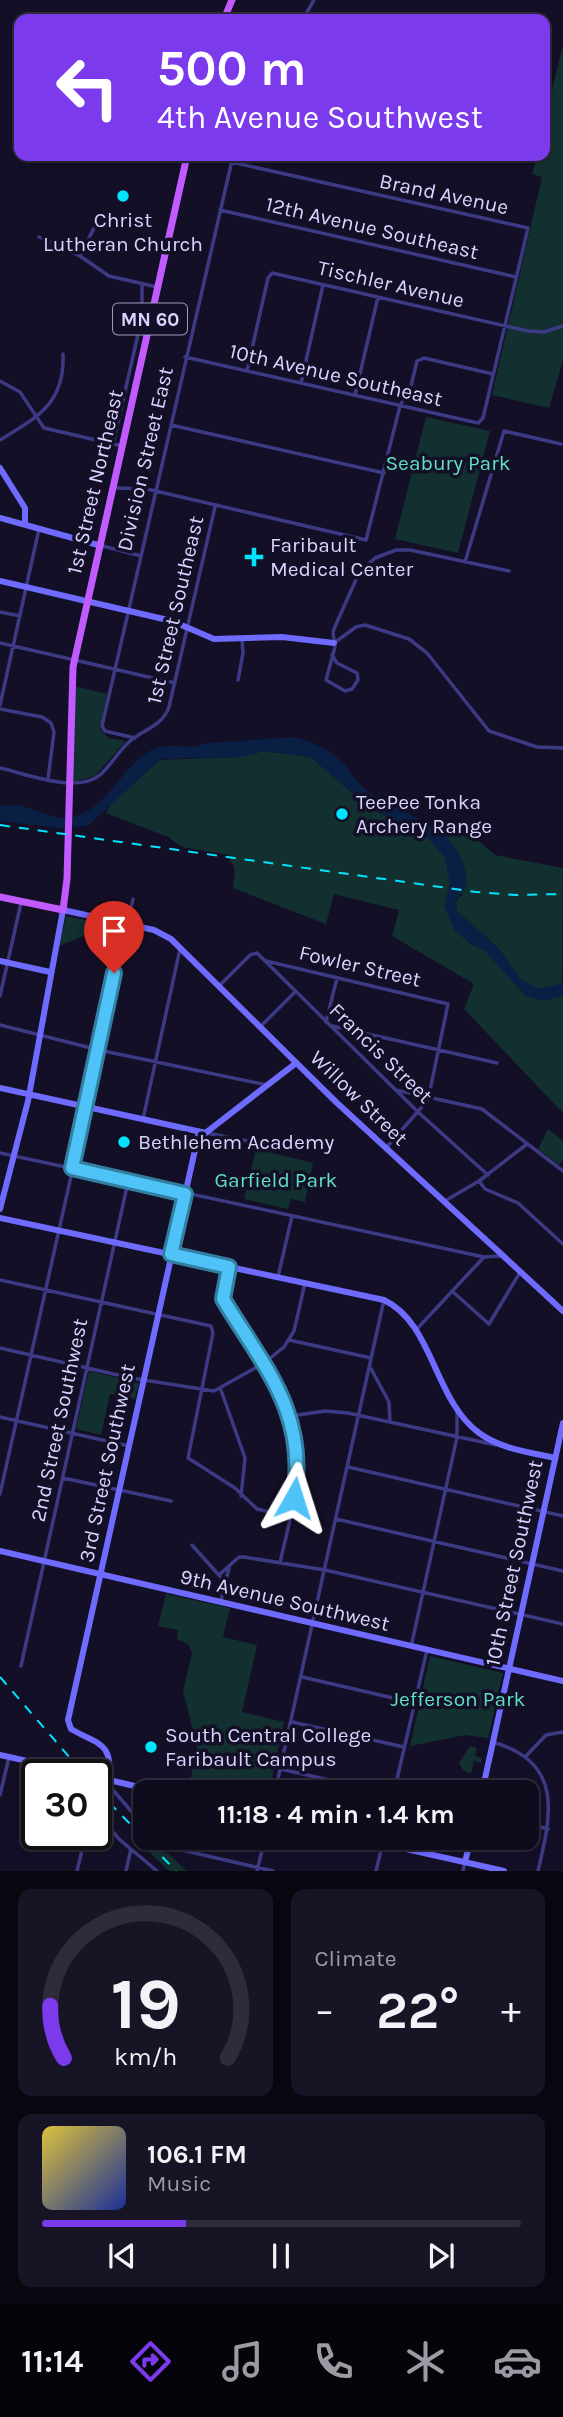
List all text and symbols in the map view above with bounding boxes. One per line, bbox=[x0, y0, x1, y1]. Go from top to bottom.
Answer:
text: 500 m bbox=[157, 40, 306, 97]
icon: left bbox=[42, 42, 133, 133]
text: 4th Avenue Southwest bbox=[157, 99, 483, 136]
street label: Brand Avenue bbox=[377, 169, 511, 219]
marker: Christ Lutheran Church bbox=[115, 188, 131, 204]
street label: 12th Avenue Southeast bbox=[263, 192, 481, 264]
place label: Christ Lutheran Church bbox=[43, 208, 203, 256]
street label: Tischler Avenue bbox=[315, 255, 467, 313]
road number: MN 60 bbox=[113, 304, 187, 334]
street label: 10th Avenue Southeast bbox=[227, 339, 445, 411]
street label: Division Street East bbox=[112, 364, 178, 553]
street label: 1st Street Northeast bbox=[62, 387, 128, 577]
park label: Seabury Park bbox=[385, 451, 511, 475]
street label: 1st Street Southeast bbox=[142, 514, 208, 706]
place label: Faribault Medical Center bbox=[270, 533, 414, 581]
marker: Faribault Medical Center bbox=[244, 547, 264, 567]
place label: TeePee Tonka Archery Range bbox=[356, 790, 492, 838]
marker: TeePee Tonka Archery Range bbox=[334, 806, 350, 822]
pin bbox=[84, 901, 144, 973]
icon: arrive bbox=[95, 912, 133, 950]
street label: Fowler Street bbox=[297, 940, 423, 992]
street label: Francis Street bbox=[325, 998, 437, 1108]
street label: Willow Street bbox=[305, 1046, 413, 1151]
place label: Bethlehem Academy bbox=[138, 1130, 334, 1154]
marker: Bethlehem Academy bbox=[116, 1134, 132, 1150]
park label: Garfield Park bbox=[215, 1168, 338, 1192]
street label: 2nd Street Southwest bbox=[26, 1316, 92, 1524]
street label: 3rd Street Southwest bbox=[74, 1361, 140, 1565]
street label: 10th Street Southwest bbox=[480, 1458, 548, 1668]
position arrow bbox=[257, 1461, 331, 1535]
street label: 9th Avenue Southwest bbox=[178, 1564, 392, 1636]
park label: Jefferson Park bbox=[391, 1687, 526, 1711]
place label: South Central College Faribault Campus bbox=[165, 1723, 371, 1771]
marker: South Central College Faribault Campus bbox=[143, 1739, 159, 1755]
speed limit sign: 30 bbox=[21, 1759, 112, 1850]
text: 11:18 · 4 min · 1.4 km bbox=[217, 1799, 455, 1830]
text: Climate bbox=[315, 1945, 397, 1972]
text: 19 bbox=[110, 1962, 180, 2047]
text: 22° bbox=[376, 1980, 459, 2041]
text: − bbox=[315, 1988, 334, 2033]
text: + bbox=[501, 1988, 521, 2033]
text: km/h bbox=[114, 2042, 177, 2071]
text: 106.1 FM bbox=[147, 2139, 247, 2170]
text: Music bbox=[147, 2170, 211, 2197]
icon: previous bbox=[103, 2237, 141, 2275]
icon: pause bbox=[262, 2237, 300, 2275]
icon: next bbox=[422, 2237, 460, 2275]
icon: directions bbox=[126, 2337, 175, 2386]
icon: music bbox=[218, 2337, 267, 2386]
icon: phone bbox=[309, 2337, 358, 2386]
icon: climate bbox=[401, 2337, 450, 2386]
icon: car bbox=[493, 2337, 542, 2386]
text: 11:14 bbox=[21, 2343, 83, 2380]

